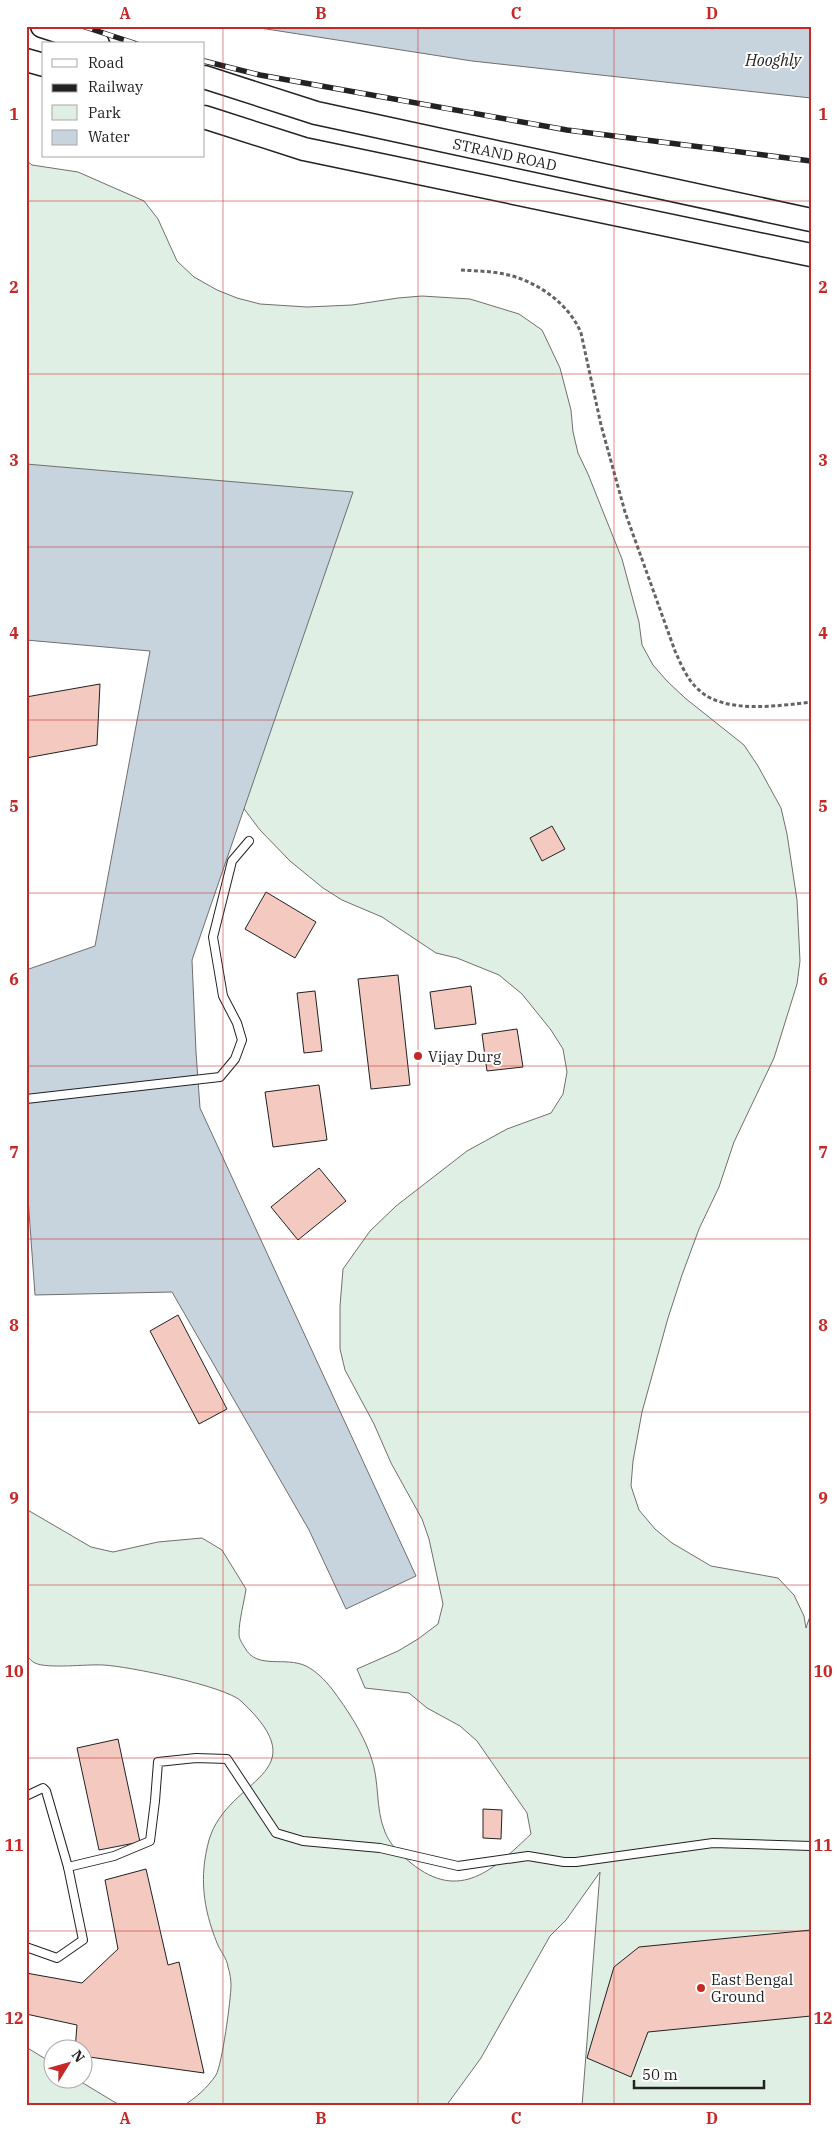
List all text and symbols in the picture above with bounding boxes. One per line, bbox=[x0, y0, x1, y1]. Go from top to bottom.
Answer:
text: A bbox=[119, 3, 131, 23]
text: B bbox=[315, 3, 327, 23]
text: C bbox=[511, 3, 521, 23]
text: D bbox=[706, 3, 718, 23]
legend bbox=[42, 42, 205, 158]
water label: Hooghly bbox=[744, 50, 803, 70]
text: Road bbox=[88, 53, 124, 72]
text: Railway bbox=[88, 77, 143, 96]
text: Park bbox=[88, 103, 121, 122]
text: 1 bbox=[9, 104, 19, 124]
text: 1 bbox=[818, 104, 828, 124]
text: Water bbox=[88, 127, 130, 146]
street label: STRAND ROAD bbox=[451, 133, 559, 174]
text: 2 bbox=[9, 277, 19, 297]
text: 2 bbox=[818, 277, 828, 297]
text: 3 bbox=[9, 450, 19, 470]
text: 3 bbox=[818, 450, 828, 470]
text: 4 bbox=[9, 623, 19, 643]
text: 4 bbox=[818, 623, 828, 643]
text: 5 bbox=[9, 796, 19, 816]
text: 5 bbox=[818, 796, 828, 816]
text: 6 bbox=[9, 969, 19, 989]
text: 6 bbox=[818, 969, 828, 989]
place label: Vijay Durg bbox=[428, 1047, 501, 1066]
marker: Vijay Durg bbox=[412, 1050, 424, 1062]
text: 7 bbox=[9, 1142, 19, 1162]
text: 7 bbox=[818, 1142, 828, 1162]
text: 8 bbox=[9, 1315, 19, 1335]
text: 8 bbox=[818, 1315, 828, 1335]
text: 9 bbox=[9, 1488, 19, 1508]
text: 9 bbox=[818, 1488, 828, 1508]
text: 10 bbox=[4, 1661, 24, 1681]
text: 10 bbox=[813, 1661, 833, 1681]
text: 11 bbox=[4, 1835, 24, 1855]
text: 11 bbox=[813, 1835, 833, 1855]
place label: East Bengal Ground bbox=[711, 1970, 793, 2006]
marker: East Bengal Ground bbox=[695, 1982, 707, 1994]
text: 12 bbox=[4, 2008, 24, 2028]
text: 12 bbox=[813, 2008, 833, 2028]
north arrow bbox=[42, 2040, 92, 2090]
text: N bbox=[68, 2046, 89, 2066]
scale bar bbox=[634, 2057, 764, 2089]
text: 50 m bbox=[642, 2065, 678, 2084]
text: A bbox=[119, 2108, 131, 2128]
text: B bbox=[315, 2108, 327, 2128]
text: C bbox=[511, 2108, 521, 2128]
text: D bbox=[706, 2108, 718, 2128]

